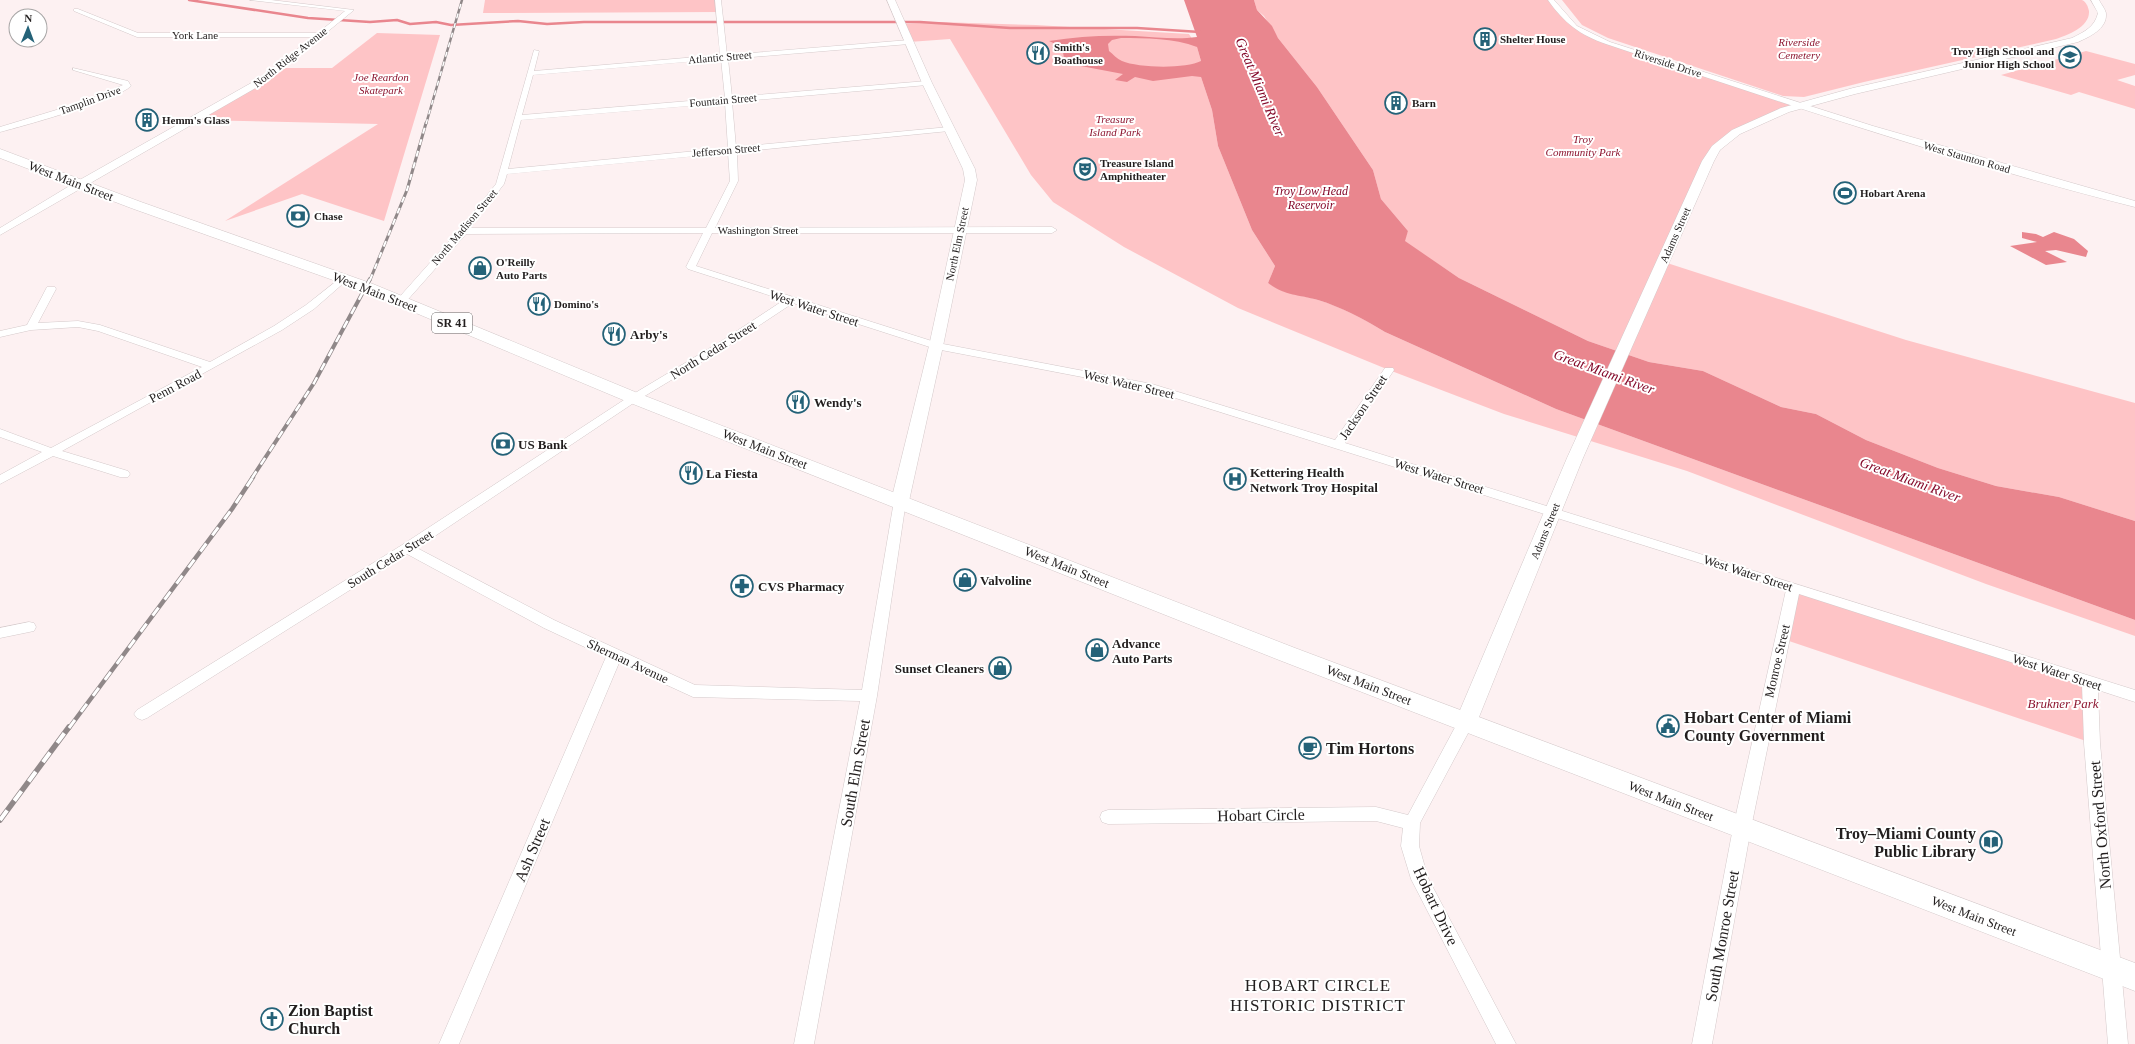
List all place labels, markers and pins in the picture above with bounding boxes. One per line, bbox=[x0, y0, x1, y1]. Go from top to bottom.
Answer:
building icon: Shelter House bbox=[1472, 26, 1498, 52]
place label: Shelter House bbox=[1500, 33, 1566, 45]
restaurant icon: Smith's Boathouse bbox=[1025, 40, 1051, 66]
place label: Smith's Boathouse bbox=[1054, 41, 1103, 66]
school or university icon: Troy High School and Junior High School bbox=[2057, 44, 2083, 70]
place label: Troy High School and Junior High School bbox=[1951, 45, 2054, 70]
building icon: Barn bbox=[1383, 90, 1409, 116]
place label: Barn bbox=[1412, 97, 1436, 109]
building icon: Hemm's Glass bbox=[134, 107, 160, 133]
place label: Hemm's Glass bbox=[162, 114, 230, 126]
theatre icon: Treasure Island Amphitheater bbox=[1072, 156, 1098, 182]
place label: Treasure Island Amphitheater bbox=[1100, 157, 1174, 182]
sports icon: Hobart Arena bbox=[1832, 180, 1858, 206]
place label: Hobart Arena bbox=[1860, 187, 1926, 199]
bank icon: Chase bbox=[285, 203, 311, 229]
place label: Chase bbox=[314, 210, 343, 222]
shop icon: O'Reilly Auto Parts bbox=[467, 255, 493, 281]
place label: O'Reilly Auto Parts bbox=[496, 256, 548, 281]
restaurant icon: Domino's bbox=[526, 291, 552, 317]
place label: Domino's bbox=[554, 298, 599, 310]
restaurant icon: Arby's bbox=[601, 321, 627, 347]
place label: Arby's bbox=[630, 327, 668, 342]
restaurant icon: Wendy's bbox=[785, 389, 811, 415]
place label: Wendy's bbox=[814, 395, 862, 410]
bank icon: US Bank bbox=[490, 431, 516, 457]
place label: US Bank bbox=[518, 437, 568, 452]
restaurant icon: La Fiesta bbox=[678, 460, 704, 486]
place label: Kettering Health Network Troy Hospital bbox=[1250, 465, 1378, 495]
place label: La Fiesta bbox=[706, 466, 758, 481]
hospital icon: Kettering Health Network Troy Hospital bbox=[1222, 466, 1248, 492]
shop icon: Valvoline bbox=[952, 567, 978, 593]
pharmacy icon: CVS Pharmacy bbox=[729, 573, 755, 599]
place label: Valvoline bbox=[980, 573, 1032, 588]
place label: CVS Pharmacy bbox=[758, 579, 845, 594]
place label: Advance Auto Parts bbox=[1112, 636, 1172, 666]
shop icon: Advance Auto Parts bbox=[1084, 637, 1110, 663]
shop icon: Sunset Cleaners bbox=[987, 655, 1013, 681]
place label: Sunset Cleaners bbox=[895, 661, 984, 676]
place label: Hobart Center of Miami County Government bbox=[1684, 709, 1852, 745]
public building icon: Hobart Center of Miami County Government bbox=[1655, 713, 1681, 739]
cafe icon: Tim Hortons bbox=[1297, 735, 1323, 761]
place label: Tim Hortons bbox=[1326, 740, 1414, 757]
place label: Troy–Miami County Public Library bbox=[1836, 825, 1976, 861]
library icon: Troy–Miami County Public Library bbox=[1978, 829, 2004, 855]
place label: Zion Baptist Church bbox=[288, 1002, 374, 1037]
church icon: Zion Baptist Church bbox=[259, 1006, 285, 1032]

